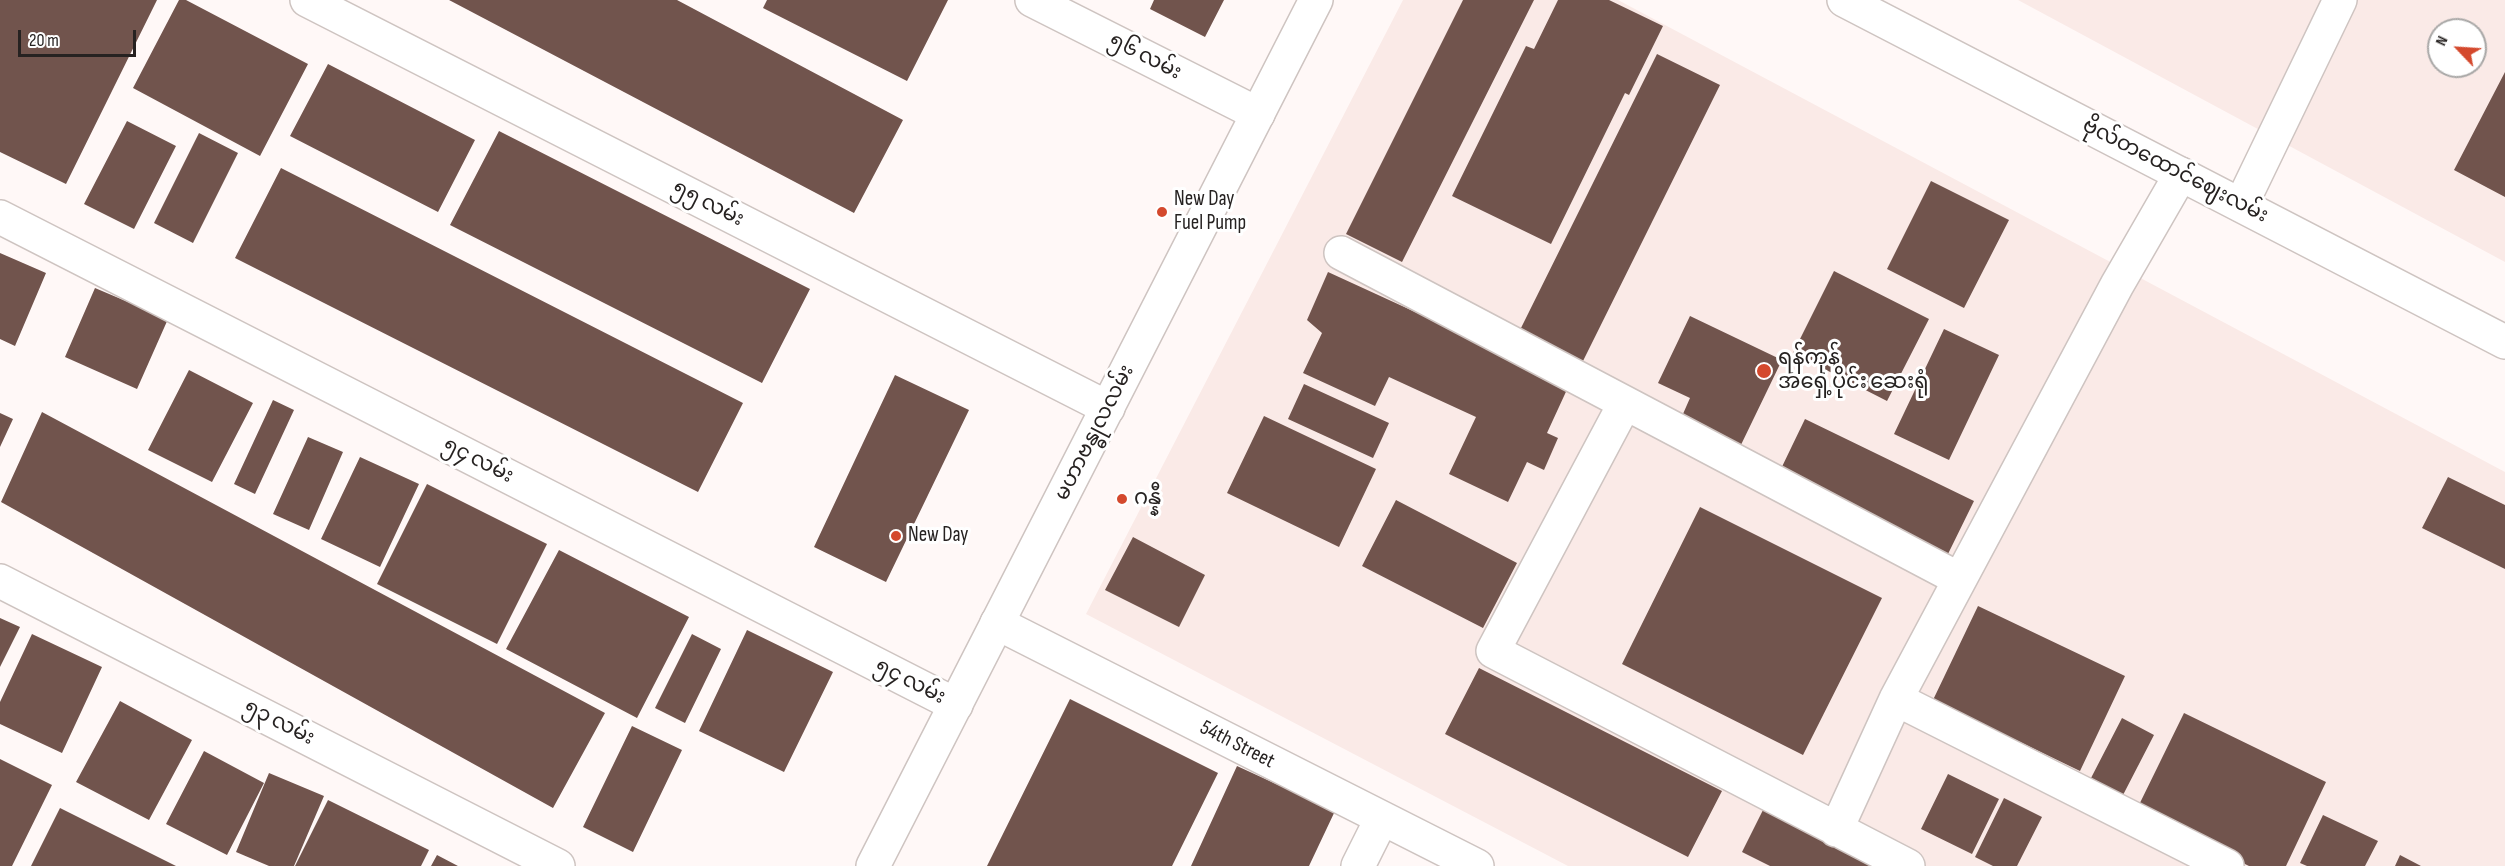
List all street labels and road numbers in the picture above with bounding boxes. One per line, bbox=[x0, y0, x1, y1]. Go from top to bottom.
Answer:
street label: ၅၆ လမ်း bbox=[1105, 28, 1185, 86]
street label: ဗိုလ်တထောင်ဈေးလမ်း bbox=[2078, 113, 2272, 229]
street label: ၅၅ လမ်း bbox=[668, 175, 748, 233]
street label: မဟာဗန္ဓုလလမ်း bbox=[1050, 361, 1140, 505]
street label: ၅၄ လမ်း bbox=[439, 433, 517, 489]
street label: ၅၄ လမ်း bbox=[871, 654, 949, 710]
street label: ၅၃ လမ်း bbox=[240, 695, 318, 751]
street label: 54th Street bbox=[1196, 716, 1278, 774]

